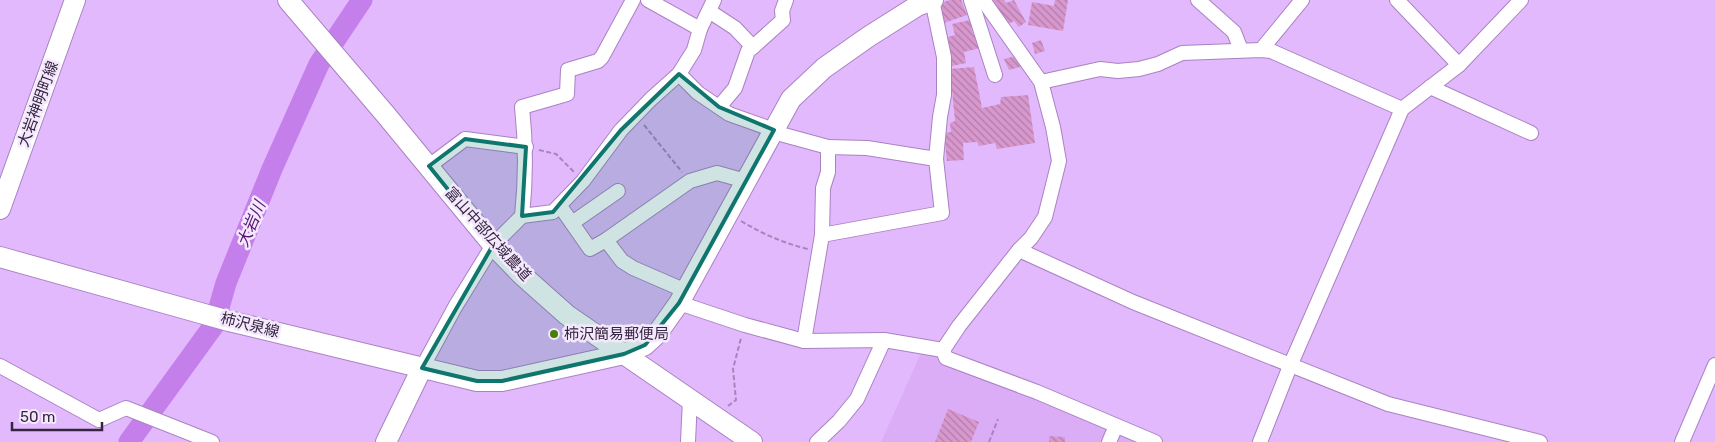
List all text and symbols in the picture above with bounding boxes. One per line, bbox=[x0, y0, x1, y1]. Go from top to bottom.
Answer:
street label: 大岩神明町線 bbox=[14, 59, 62, 149]
street label: 富山中部広域農道 bbox=[441, 183, 535, 285]
water label: 大岩川 bbox=[233, 196, 270, 250]
street label: 柿沢泉線 bbox=[219, 309, 281, 341]
place label: 柿沢簡易郵便局 bbox=[564, 325, 669, 343]
marker: 柿沢簡易郵便局 bbox=[548, 328, 560, 340]
scale bar bbox=[12, 400, 102, 432]
text: 50 m bbox=[20, 408, 55, 426]

